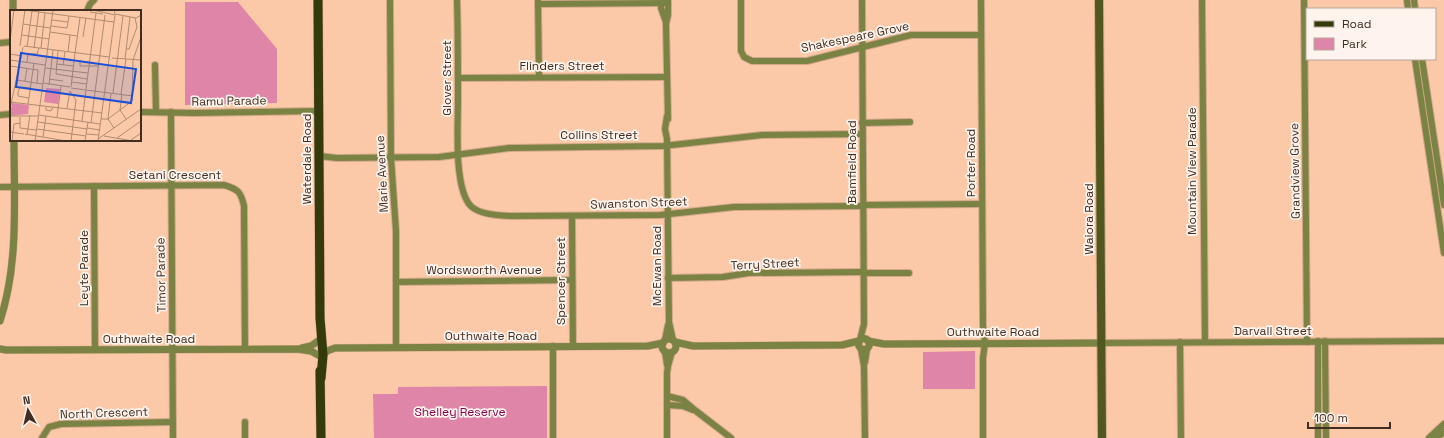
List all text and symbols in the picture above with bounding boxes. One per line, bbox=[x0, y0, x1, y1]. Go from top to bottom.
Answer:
legend bbox=[1306, 8, 1436, 60]
inset map bbox=[10, 10, 141, 141]
text: Road bbox=[1342, 16, 1371, 32]
street label: Shakespeare Grove bbox=[799, 18, 911, 56]
text: Park bbox=[1342, 36, 1367, 52]
street label: Glover Street bbox=[439, 40, 455, 116]
street label: Flinders Street bbox=[519, 58, 605, 74]
street label: Ramu Parade bbox=[191, 92, 267, 110]
street label: Mountain View Parade bbox=[1184, 107, 1200, 235]
street label: Waterdale Road bbox=[299, 114, 315, 204]
street label: Bamfield Road bbox=[844, 120, 860, 204]
street label: Grandview Grove bbox=[1286, 123, 1304, 219]
street label: Collins Street bbox=[560, 127, 638, 143]
street label: Porter Road bbox=[963, 129, 979, 197]
street label: Marie Avenue bbox=[372, 135, 392, 213]
street label: Setani Crescent bbox=[129, 167, 221, 183]
street label: Waiora Road bbox=[1081, 183, 1097, 255]
street label: Swanston Street bbox=[590, 193, 688, 213]
street label: McEwan Road bbox=[649, 226, 665, 306]
street label: Leyte Parade bbox=[76, 230, 92, 306]
street label: Timor Parade bbox=[152, 237, 170, 313]
street label: Spencer Street bbox=[553, 237, 569, 325]
street label: Terry Street bbox=[730, 254, 800, 274]
street label: Wordsworth Avenue bbox=[426, 262, 542, 278]
street label: Darvall Street bbox=[1234, 323, 1312, 339]
street label: Outhwaite Road bbox=[947, 324, 1039, 340]
street label: Outhwaite Road bbox=[445, 328, 537, 344]
street label: Outhwaite Road bbox=[103, 331, 195, 347]
north arrow bbox=[8, 390, 48, 430]
text: N bbox=[22, 393, 31, 408]
street label: North Crescent bbox=[60, 403, 148, 423]
park label: Shelley Reserve bbox=[414, 404, 506, 420]
scale bar bbox=[1308, 404, 1390, 430]
text: 100 m bbox=[1314, 410, 1348, 426]

